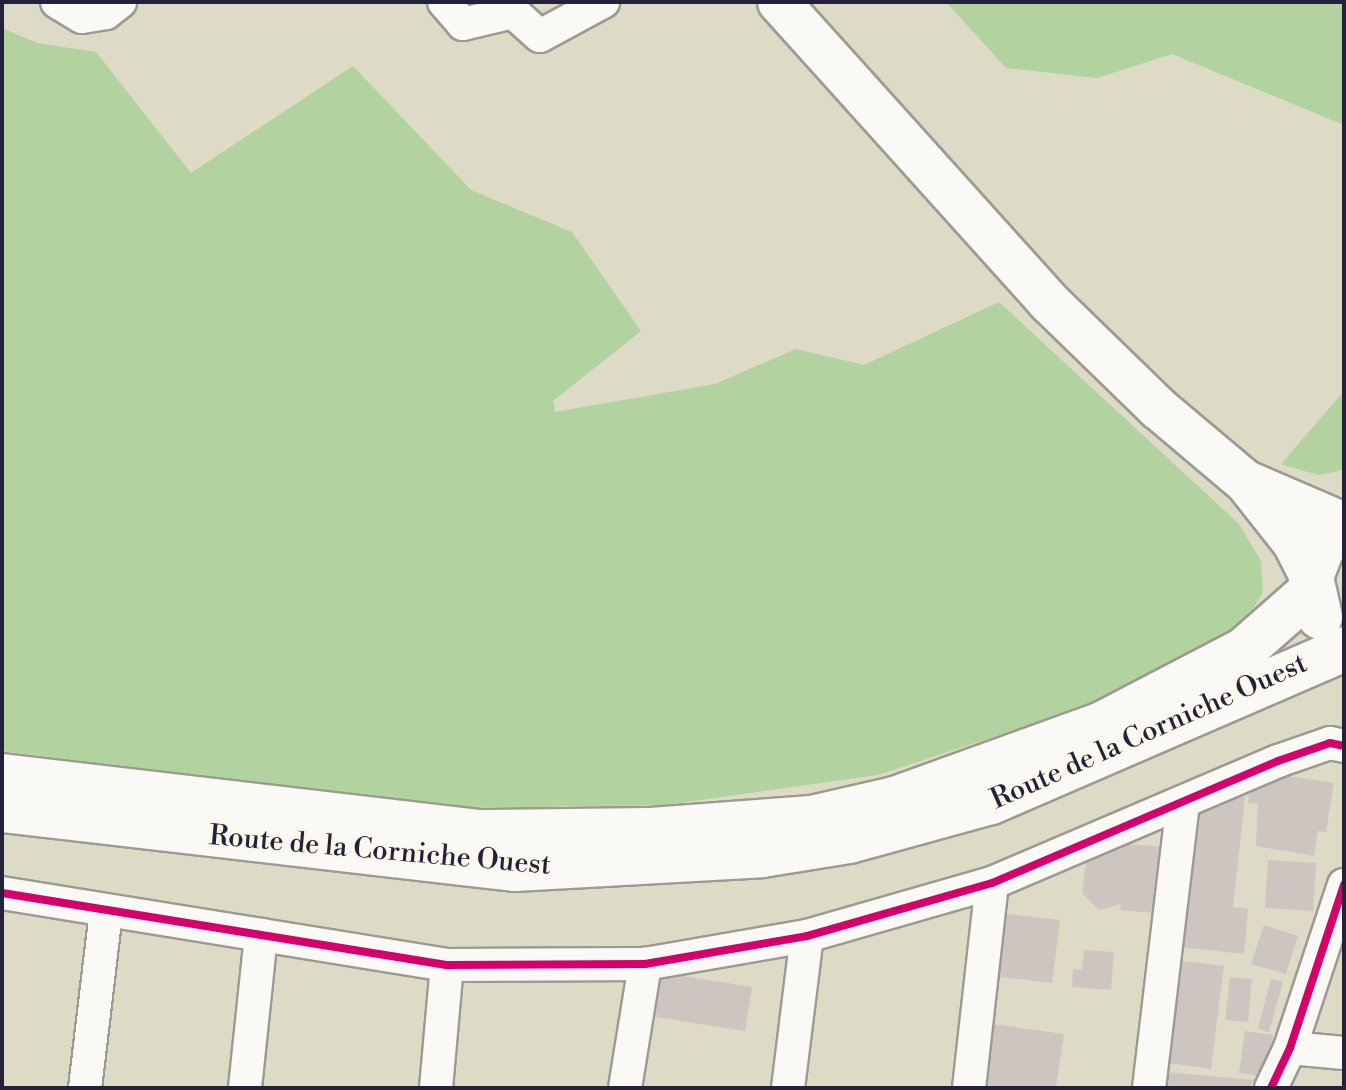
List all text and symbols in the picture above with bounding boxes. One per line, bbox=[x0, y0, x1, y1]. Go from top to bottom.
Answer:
street label: Route de la Corniche Ouest bbox=[986, 647, 1312, 817]
street label: Route de la Corniche Ouest bbox=[208, 819, 552, 883]

